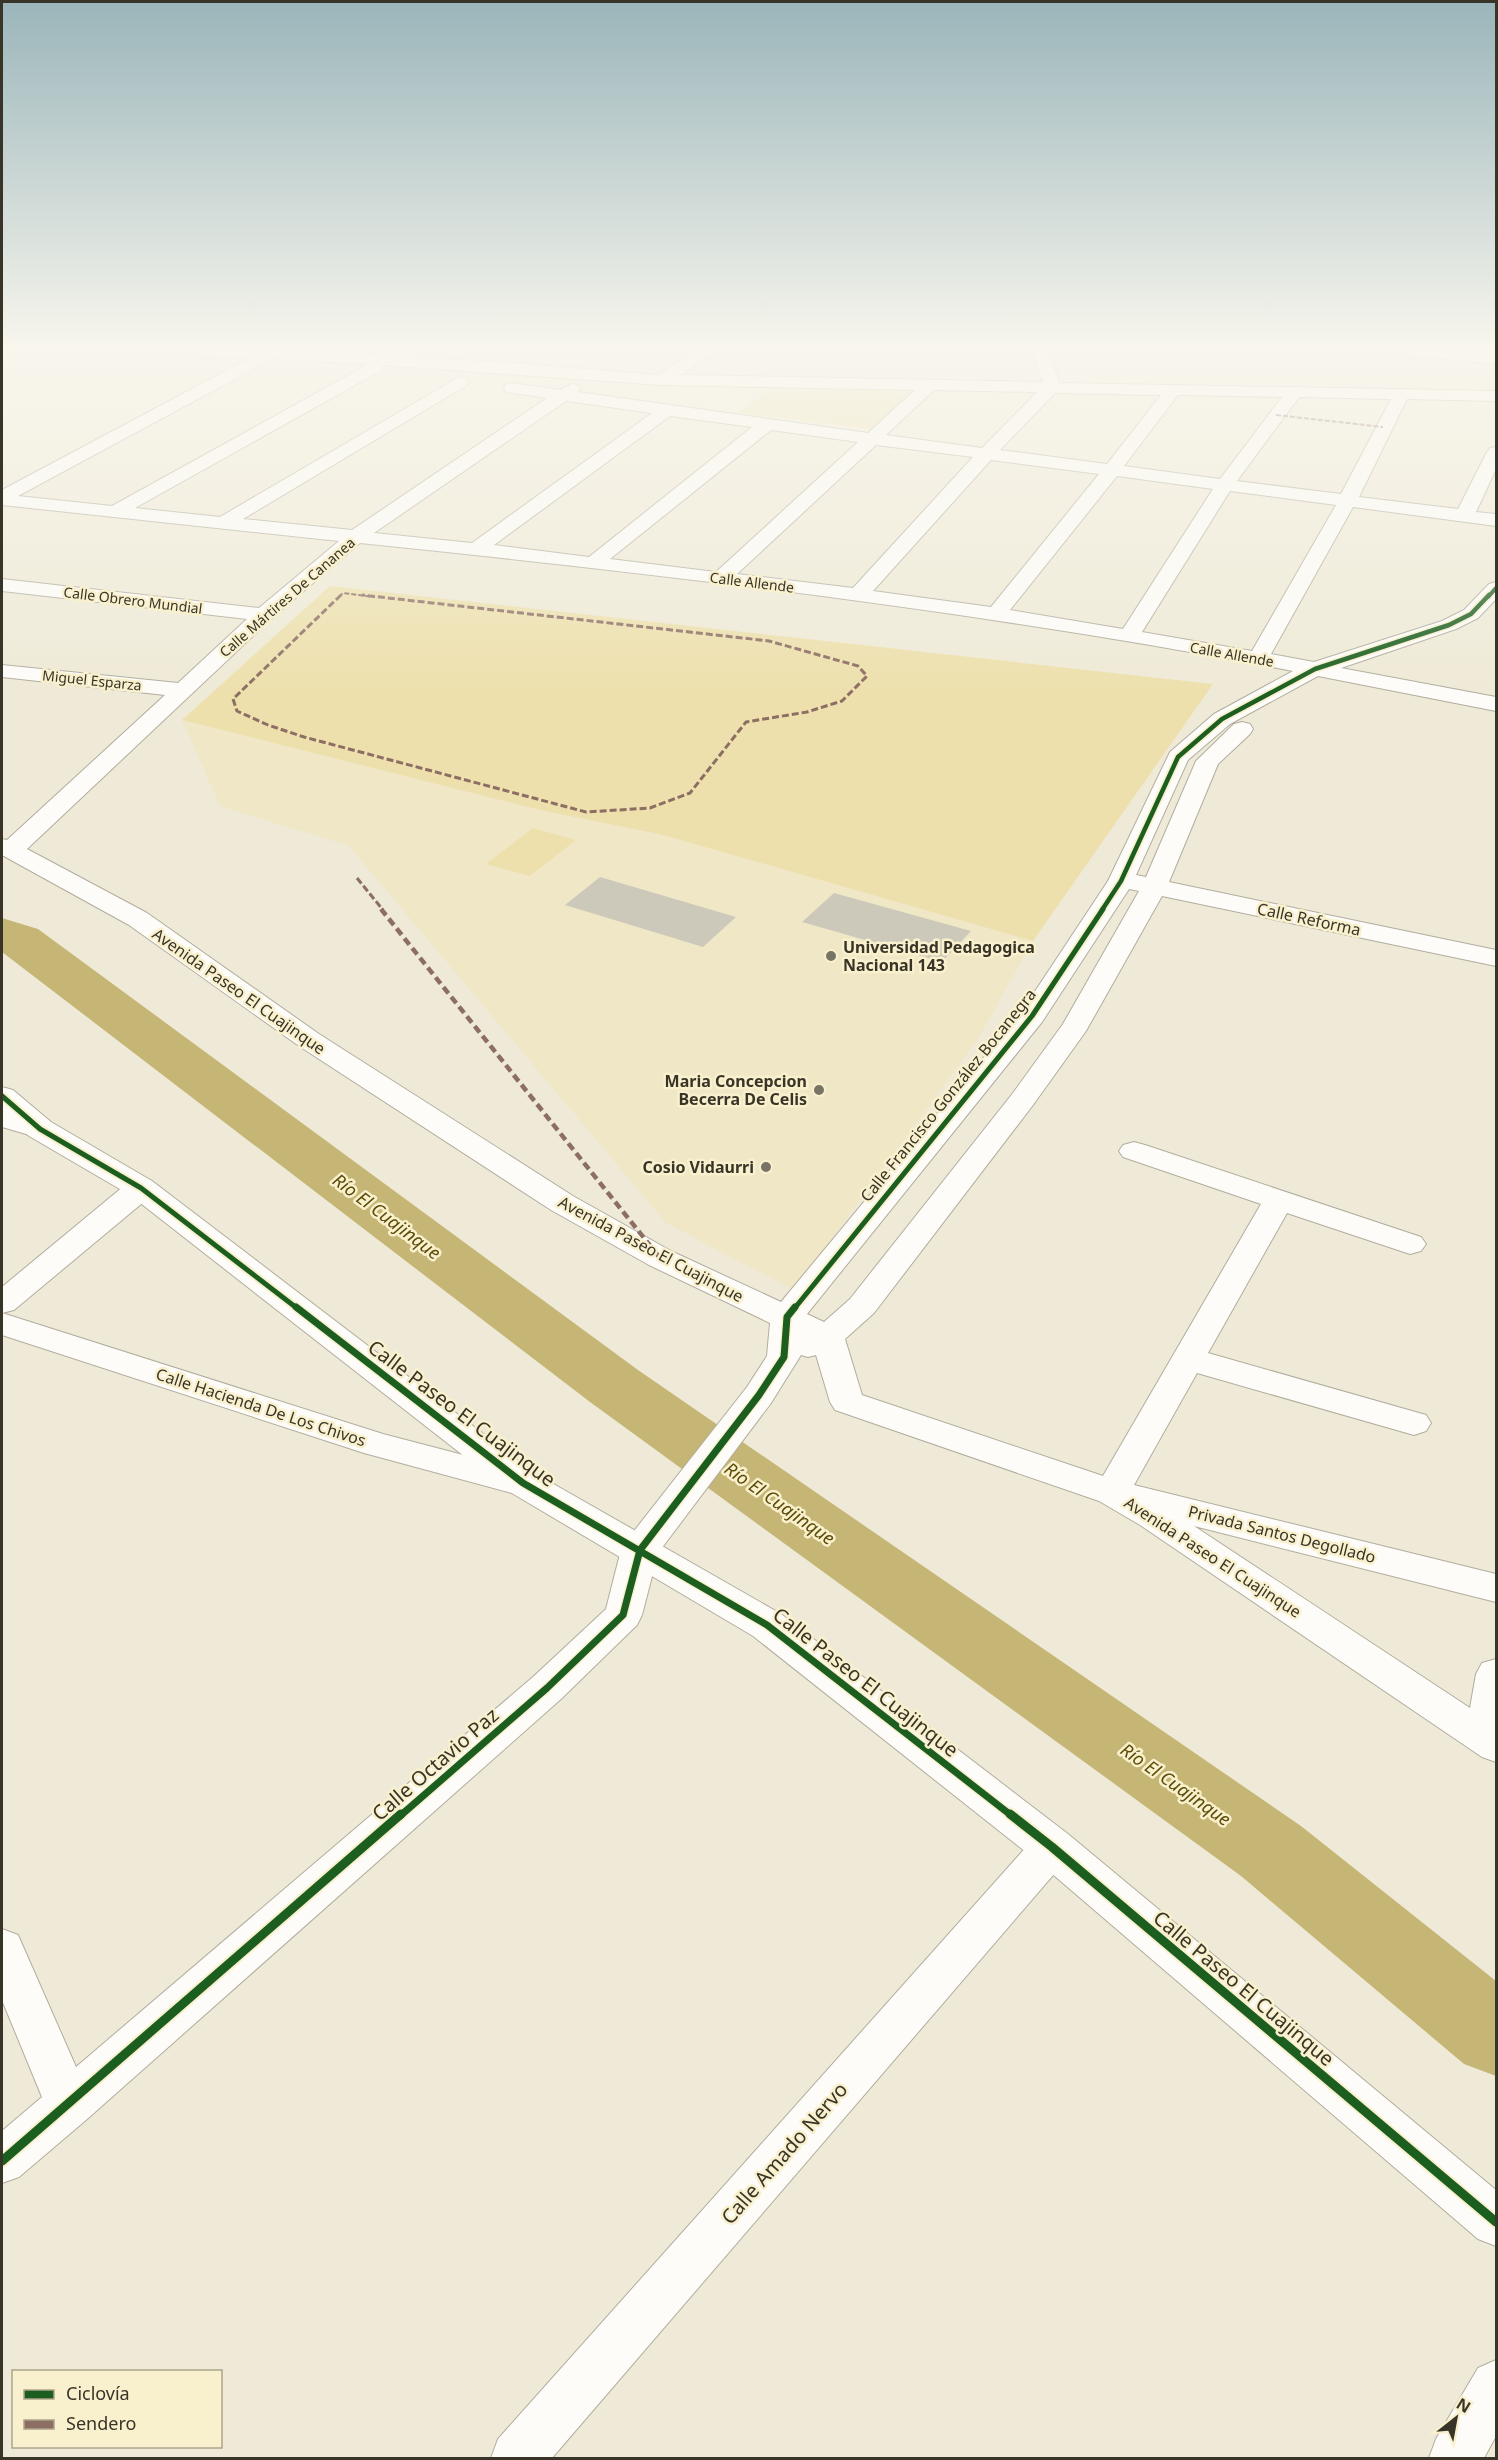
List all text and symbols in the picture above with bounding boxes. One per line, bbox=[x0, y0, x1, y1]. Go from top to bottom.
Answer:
street label: Calle Mártires De Cananea bbox=[215, 533, 359, 661]
street label: Calle Allende bbox=[709, 567, 795, 597]
street label: Calle Obrero Mundial bbox=[63, 582, 203, 618]
street label: Calle Allende bbox=[1189, 637, 1275, 671]
street label: Miguel Esparza bbox=[41, 665, 143, 695]
street label: Calle Reforma bbox=[1255, 897, 1363, 941]
street label: Avenida Paseo El Cuajinque bbox=[148, 923, 330, 1059]
place label: Universidad Pedagogica Nacional 143 bbox=[843, 936, 1035, 976]
marker: Universidad Pedagogica Nacional 143 bbox=[824, 949, 838, 963]
street label: Calle Francisco González Bocanegra bbox=[855, 984, 1041, 1206]
place label: Maria Concepcion Becerra De Celis bbox=[665, 1070, 807, 1110]
marker: Maria Concepcion Becerra De Celis bbox=[812, 1083, 826, 1097]
place label: Cosio Vidaurri bbox=[642, 1156, 754, 1178]
marker: Cosio Vidaurri bbox=[759, 1160, 773, 1174]
water label: Río El Cuajinque bbox=[328, 1168, 446, 1264]
street label: Avenida Paseo El Cuajinque bbox=[555, 1191, 747, 1307]
street label: Calle Paseo El Cuajinque bbox=[363, 1333, 561, 1493]
street label: Calle Hacienda De Los Chivos bbox=[153, 1363, 369, 1451]
water label: Río El Cuajinque bbox=[720, 1456, 840, 1550]
street label: Avenida Paseo El Cuajinque bbox=[1120, 1492, 1306, 1622]
street label: Privada Santos Degollado bbox=[1186, 1500, 1378, 1568]
street label: Calle Paseo El Cuajinque bbox=[768, 1601, 964, 1763]
street label: Calle Octavio Paz bbox=[366, 1701, 504, 1827]
water label: Río El Cuajinque bbox=[1116, 1737, 1236, 1831]
street label: Calle Paseo El Cuajinque bbox=[1148, 1904, 1340, 2072]
street label: Calle Amado Nervo bbox=[715, 2076, 853, 2230]
legend bbox=[12, 2370, 222, 2448]
text: Ciclovía bbox=[66, 2381, 130, 2405]
north arrow bbox=[1426, 2388, 1486, 2448]
text: N bbox=[1452, 2392, 1475, 2418]
text: Sendero bbox=[66, 2411, 136, 2435]

